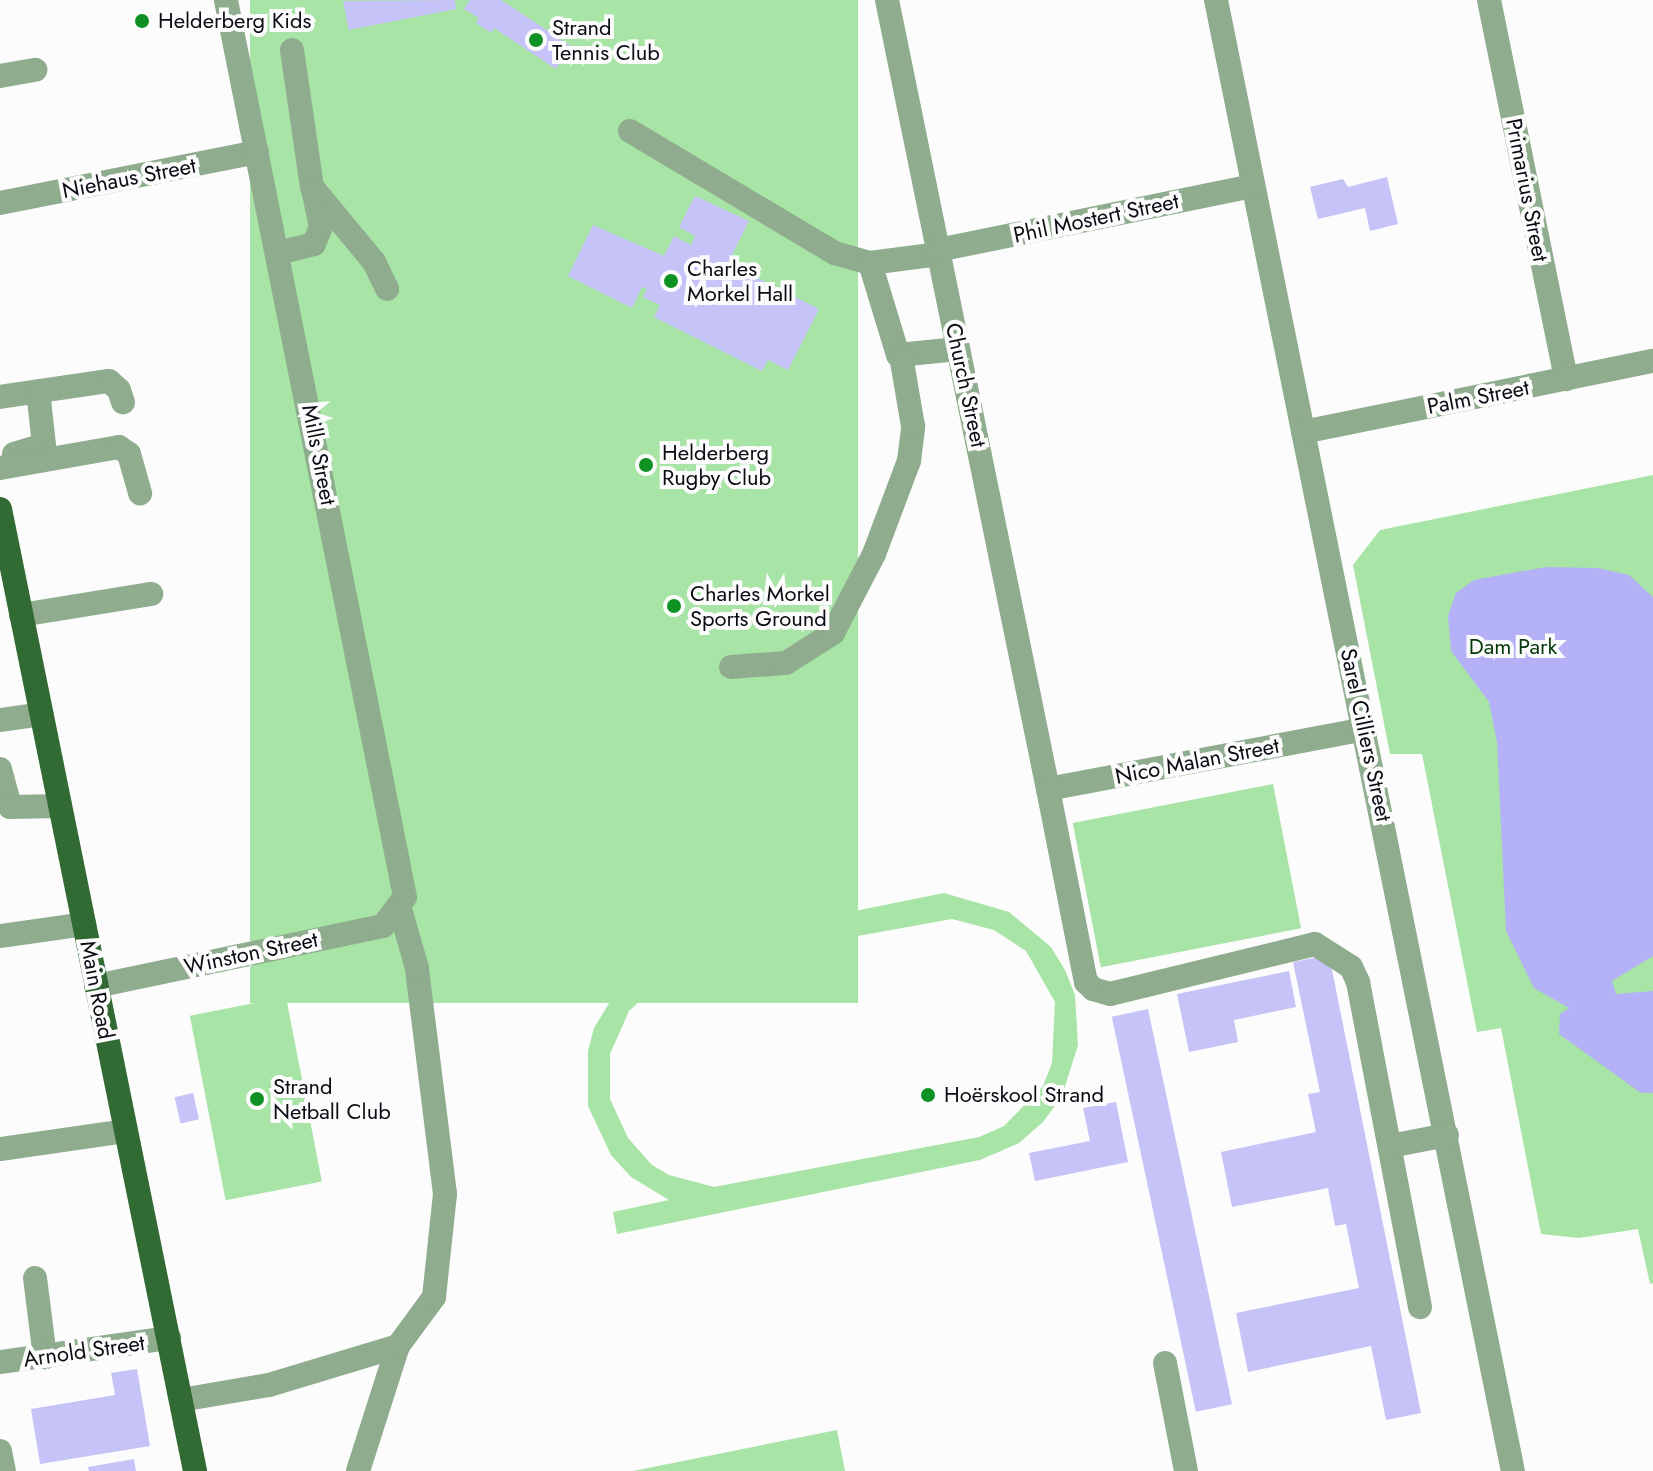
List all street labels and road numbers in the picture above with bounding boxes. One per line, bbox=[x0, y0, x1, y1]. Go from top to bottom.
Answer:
street label: Primarius Street bbox=[1500, 116, 1554, 264]
street label: Niehaus Street bbox=[60, 152, 198, 204]
street label: Phil Mostert Street bbox=[1011, 188, 1181, 248]
street label: Church Street bbox=[940, 320, 992, 450]
street label: Palm Street bbox=[1425, 374, 1531, 420]
street label: Mills Street bbox=[296, 403, 342, 507]
street label: Sarel Cilliers Street bbox=[1335, 646, 1397, 824]
street label: Nico Malan Street bbox=[1113, 732, 1281, 790]
street label: Winston Street bbox=[182, 926, 320, 980]
street label: Main Road bbox=[75, 939, 119, 1041]
street label: Arnold Street bbox=[22, 1329, 146, 1373]

